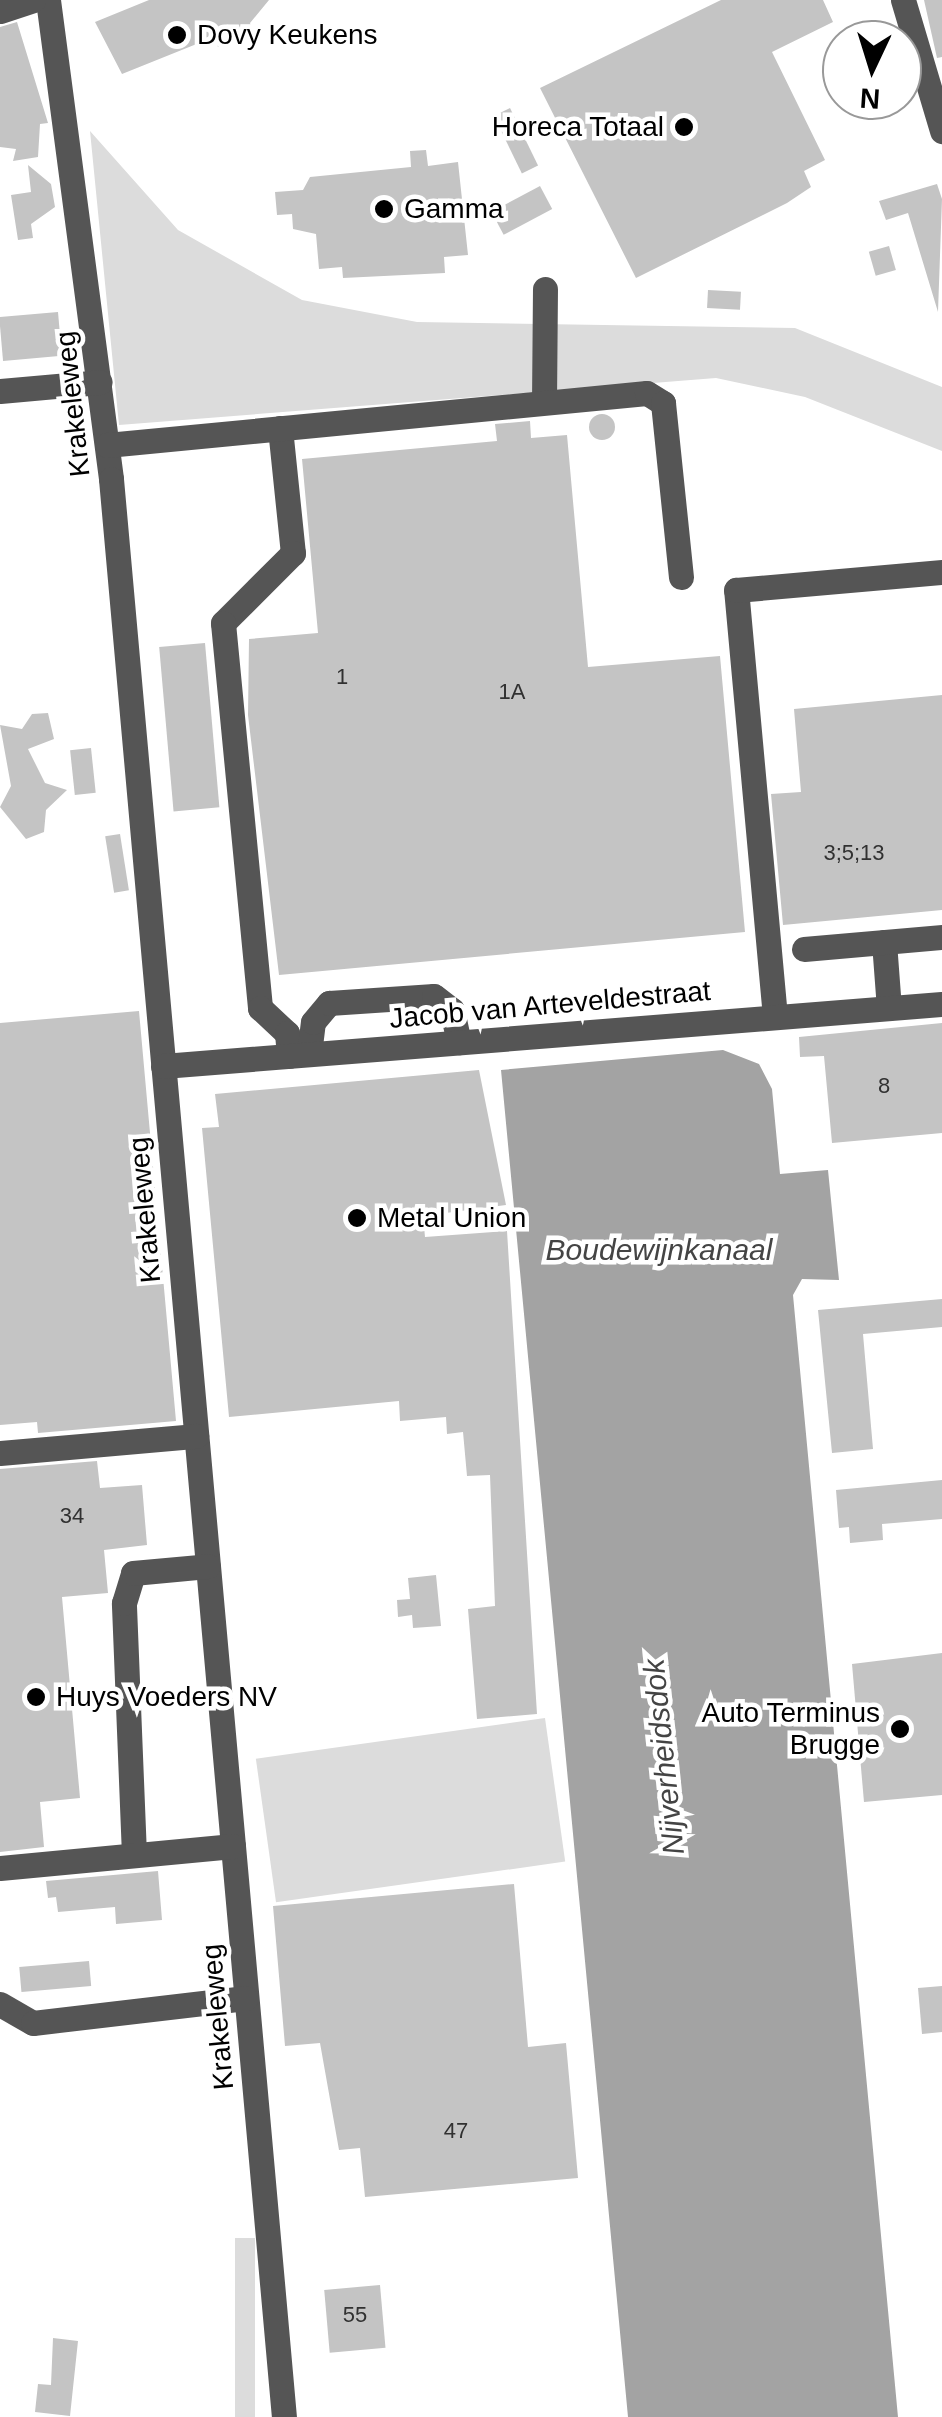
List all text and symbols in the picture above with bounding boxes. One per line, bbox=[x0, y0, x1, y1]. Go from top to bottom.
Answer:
place label: Dovy Keukens bbox=[197, 18, 378, 52]
north arrow bbox=[822, 20, 922, 120]
marker: Dovy Keukens bbox=[166, 24, 188, 46]
text: N bbox=[859, 82, 881, 115]
place label: Horeca Totaal bbox=[491, 110, 664, 144]
marker: Horeca Totaal bbox=[673, 116, 695, 138]
place label: Gamma bbox=[404, 192, 504, 226]
marker: Gamma bbox=[373, 198, 395, 220]
street label: Krakeleweg bbox=[49, 329, 97, 479]
house number: 1 bbox=[336, 664, 348, 690]
house number: 1A bbox=[499, 679, 525, 705]
house number: 3;5;13 bbox=[823, 840, 885, 866]
street label: Jacob van Arteveldestraat bbox=[387, 974, 713, 1036]
house number: 8 bbox=[878, 1073, 890, 1099]
street label: Krakeleweg bbox=[122, 1136, 168, 1284]
place label: Metal Union bbox=[377, 1201, 526, 1235]
marker: Metal Union bbox=[346, 1207, 368, 1229]
water label: Boudewijnkanaal bbox=[546, 1232, 772, 1268]
house number: 34 bbox=[60, 1503, 84, 1529]
water label: Nijverheidsdok bbox=[636, 1657, 692, 1857]
place label: Huys Voeders NV bbox=[56, 1680, 277, 1714]
marker: Huys Voeders NV bbox=[25, 1686, 47, 1708]
place label: Auto Terminus Brugge bbox=[701, 1696, 880, 1762]
marker: Auto Terminus Brugge bbox=[889, 1718, 911, 1740]
street label: Krakeleweg bbox=[195, 1943, 241, 2091]
house number: 47 bbox=[444, 2118, 468, 2144]
house number: 55 bbox=[343, 2302, 367, 2328]

